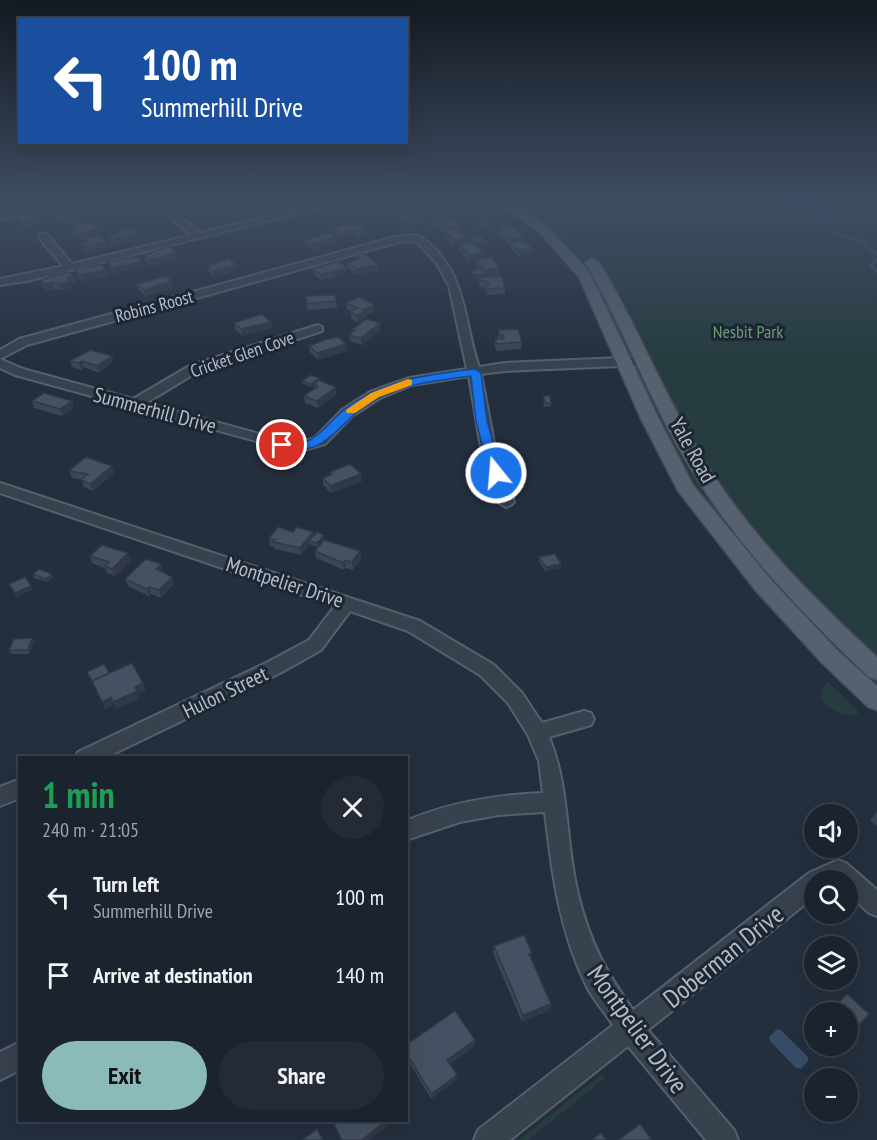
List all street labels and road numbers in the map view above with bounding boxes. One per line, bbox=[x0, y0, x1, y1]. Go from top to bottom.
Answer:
street label: Robins Roost bbox=[112, 285, 196, 327]
street label: Cricket Glen Cove bbox=[187, 326, 297, 382]
street label: Summerhill Drive bbox=[91, 381, 219, 439]
street label: Yale Road bbox=[664, 413, 722, 487]
street label: Montpelier Drive bbox=[223, 550, 347, 614]
street label: Hulon Street bbox=[178, 660, 272, 724]
street label: Doberman Drive bbox=[656, 897, 790, 1015]
street label: Montpelier Drive bbox=[580, 958, 696, 1100]

